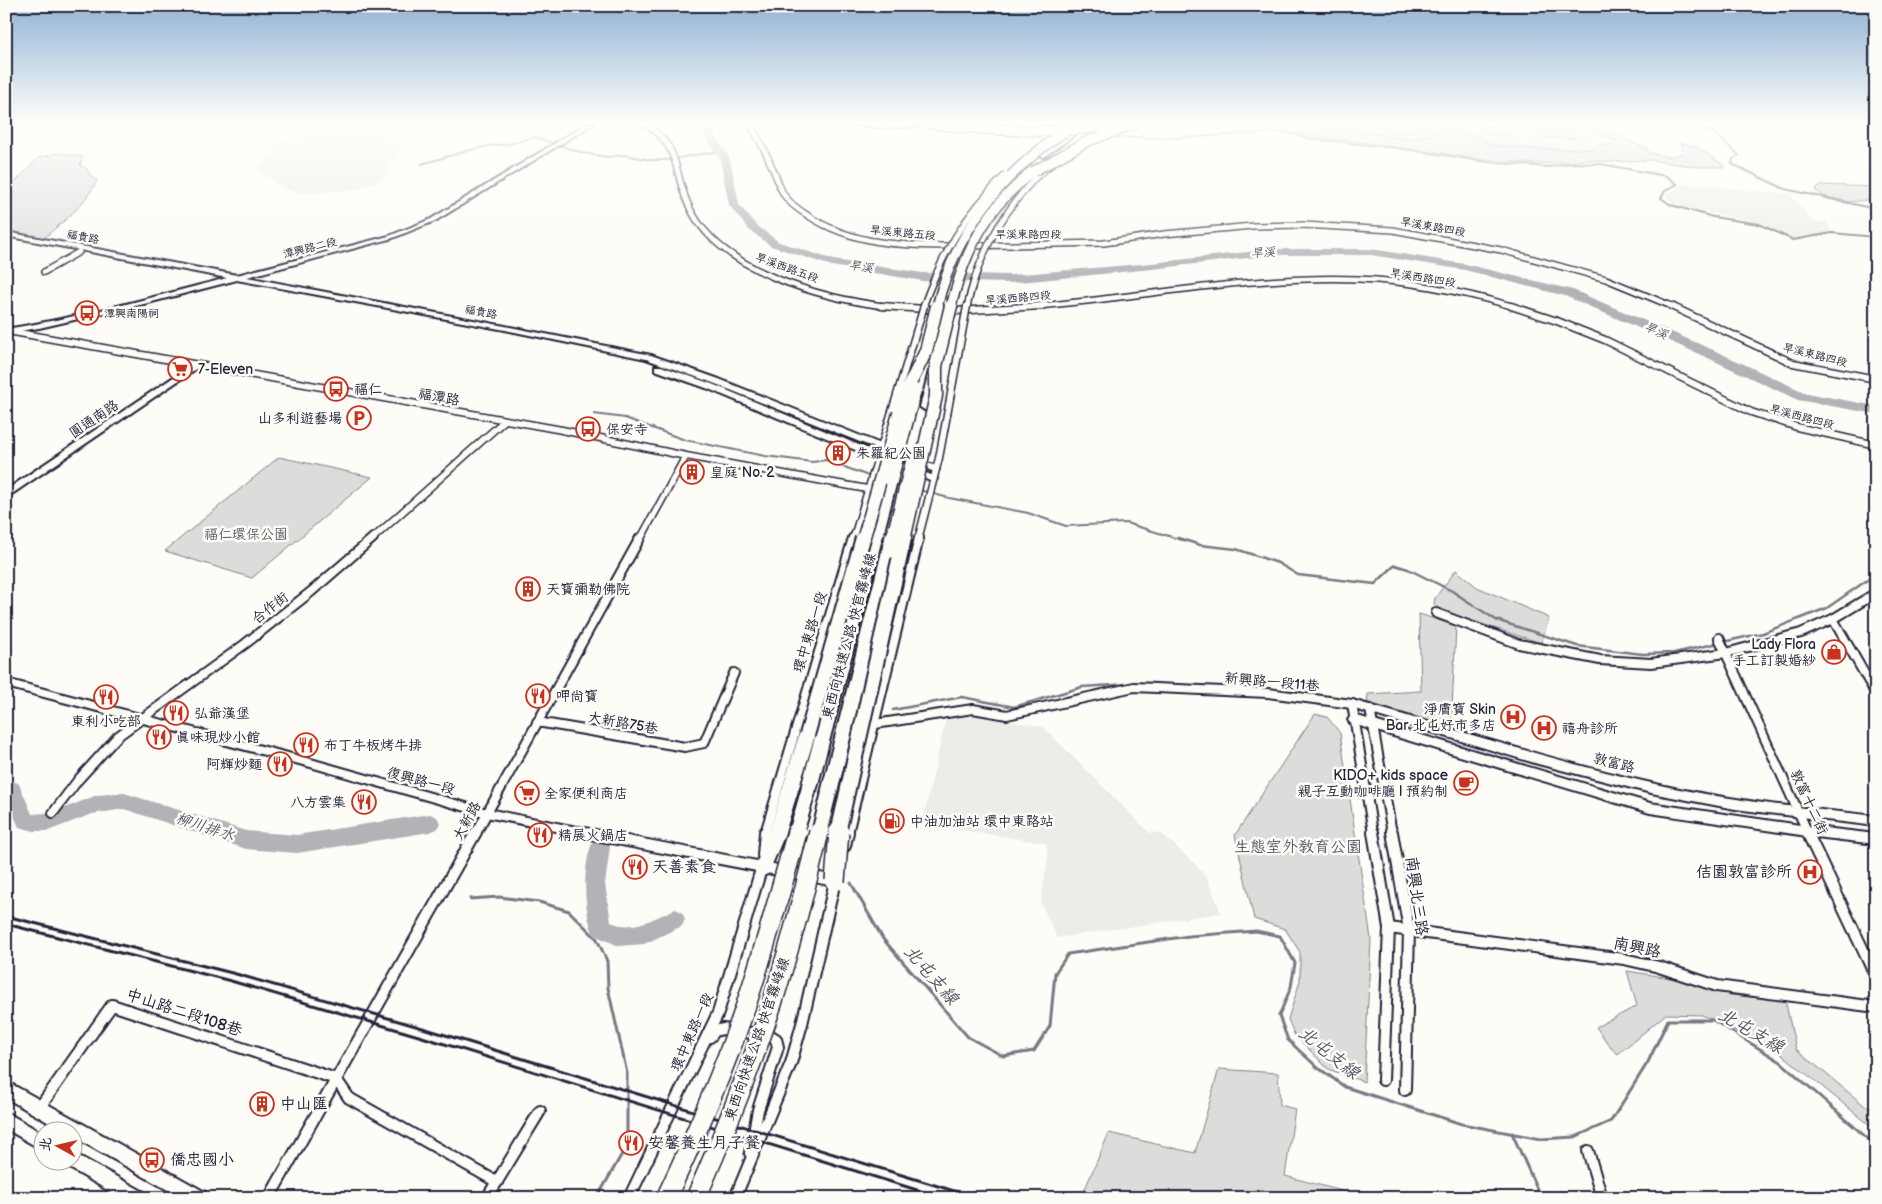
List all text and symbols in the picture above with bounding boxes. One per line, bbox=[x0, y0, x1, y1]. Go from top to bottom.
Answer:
street label: 旱溪東路四段 bbox=[1399, 215, 1467, 239]
street label: 旱溪東路五段 bbox=[870, 224, 936, 242]
street label: 福貴路 bbox=[66, 228, 100, 246]
street label: 旱溪東路四段 bbox=[995, 228, 1061, 241]
street label: 潭興路二段 bbox=[282, 235, 338, 261]
water label: 旱溪 bbox=[1250, 245, 1276, 261]
street label: 旱溪西路五段 bbox=[754, 251, 820, 285]
water label: 旱溪 bbox=[848, 258, 875, 276]
street label: 旱溪西路四段 bbox=[1389, 266, 1457, 290]
street label: 旱溪西路四段 bbox=[985, 289, 1051, 307]
bus stop icon: 潭興南陽祠 bbox=[74, 300, 100, 326]
street label: 福貴路 bbox=[464, 303, 498, 321]
place label: 潭興南陽祠 bbox=[104, 307, 159, 320]
water label: 旱溪 bbox=[1642, 319, 1671, 343]
street label: 旱溪東路四段 bbox=[1781, 341, 1849, 369]
supermarket icon: 7-Eleven bbox=[167, 356, 193, 382]
place label: 7-Eleven bbox=[198, 361, 253, 378]
bus stop icon: 福仁 bbox=[323, 376, 349, 402]
place label: 福仁 bbox=[354, 381, 382, 398]
street label: 福潭路 bbox=[417, 385, 461, 409]
street label: 圓通南路 bbox=[66, 396, 122, 442]
street label: 旱溪西路四段 bbox=[1768, 402, 1836, 432]
parking icon: 山多利遊藝場 bbox=[346, 405, 372, 431]
place label: 山多利遊藝場 bbox=[258, 410, 342, 427]
bus stop icon: 保安寺 bbox=[575, 416, 601, 442]
place label: 保安寺 bbox=[606, 421, 648, 438]
building icon: 朱羅紀公園 bbox=[825, 440, 851, 466]
place label: 朱羅紀公園 bbox=[856, 445, 926, 462]
building icon: 皇庭 No. 2 bbox=[679, 459, 705, 485]
place label: 皇庭 No. 2 bbox=[710, 464, 775, 481]
park label: 福仁環保公園 bbox=[204, 526, 288, 543]
street label: 東西向快速公路 快官霧峰線 bbox=[819, 551, 879, 721]
building icon: 天寶彌勒佛院 bbox=[515, 576, 541, 602]
place label: 天寶彌勒佛院 bbox=[546, 581, 630, 598]
street label: 合作街 bbox=[248, 588, 292, 628]
street label: 環中東路一段 bbox=[790, 589, 830, 675]
place label: Lady Flora 手工訂製婚紗 bbox=[1732, 636, 1816, 669]
shop icon: Lady Flora 手工訂製婚紗 bbox=[1821, 639, 1847, 665]
street label: 新興路一段11巷 bbox=[1224, 669, 1321, 695]
restaurant icon: 呷尚寶 bbox=[525, 683, 551, 709]
restaurant icon: 東利小吃部 bbox=[93, 684, 119, 710]
place label: 呷尚寶 bbox=[556, 688, 598, 705]
restaurant icon: 弘爺漢堡 bbox=[163, 700, 189, 726]
place label: 淨膚寶 Skin Bar 北屯好市多店 bbox=[1386, 701, 1496, 734]
hospital icon: 淨膚寶 Skin Bar 北屯好市多店 bbox=[1500, 704, 1526, 730]
place label: 弘爺漢堡 bbox=[194, 705, 250, 722]
street label: 大新路75巷 bbox=[587, 708, 660, 738]
place label: 東利小吃部 bbox=[71, 713, 141, 730]
hospital icon: 禧舟診所 bbox=[1531, 715, 1557, 741]
place label: 禧舟診所 bbox=[1562, 720, 1618, 737]
restaurant icon: 真味現炒小館 bbox=[146, 724, 172, 750]
place label: 真味現炒小館 bbox=[176, 729, 260, 746]
restaurant icon: 布丁牛板烤牛排 bbox=[293, 732, 319, 758]
place label: 布丁牛板烤牛排 bbox=[324, 737, 422, 754]
street label: 敦富路 bbox=[1592, 750, 1636, 776]
restaurant icon: 阿輝炒麵 bbox=[267, 751, 293, 777]
place label: 阿輝炒麵 bbox=[206, 756, 262, 773]
street label: 復興路一段 bbox=[385, 764, 457, 798]
place label: KIDO+ kids space 親子互動咖啡廳 | 預約制 bbox=[1298, 767, 1448, 800]
street label: 敦富十二街 bbox=[1787, 767, 1831, 837]
cafe icon: KIDO+ kids space 親子互動咖啡廳 | 預約制 bbox=[1453, 770, 1479, 796]
supermarket icon: 全家便利商店 bbox=[514, 780, 540, 806]
place label: 全家便利商店 bbox=[544, 785, 628, 802]
restaurant icon: 八方雲集 bbox=[351, 789, 377, 815]
place label: 八方雲集 bbox=[290, 794, 346, 811]
street label: 大新路 bbox=[449, 799, 485, 843]
fuel station icon: 中油加油站 環中東路站 bbox=[879, 808, 905, 834]
water label: 柳川排水 bbox=[174, 809, 237, 846]
place label: 中油加油站 環中東路站 bbox=[910, 813, 1054, 830]
restaurant icon: 精展火鍋店 bbox=[527, 822, 553, 848]
place label: 精展火鍋店 bbox=[558, 827, 628, 844]
park label: 生態室外教育公園 bbox=[1234, 838, 1362, 857]
restaurant icon: 天善素食 bbox=[622, 854, 648, 880]
street label: 南興北三路 bbox=[1401, 855, 1431, 937]
place label: 天善素食 bbox=[652, 858, 716, 877]
hospital icon: 佶園敦富診所 bbox=[1797, 859, 1823, 885]
place label: 佶園敦富診所 bbox=[1696, 863, 1792, 882]
street label: 南興路 bbox=[1612, 934, 1662, 962]
water label: 北屯支線 bbox=[899, 941, 963, 1010]
street label: 東西向快速公路 快官霧峰線 bbox=[721, 955, 793, 1123]
street label: 中山路二段108巷 bbox=[124, 985, 244, 1041]
street label: 環中東路一段 bbox=[667, 990, 717, 1074]
water label: 北屯支線 bbox=[1715, 1004, 1788, 1059]
water label: 北屯支線 bbox=[1294, 1022, 1364, 1084]
building icon: 中山匯 bbox=[249, 1091, 275, 1117]
place label: 中山匯 bbox=[280, 1095, 328, 1114]
north arrow bbox=[32, 1122, 82, 1172]
restaurant icon: 安馨養生月子餐 bbox=[618, 1130, 644, 1156]
place label: 安馨養生月子餐 bbox=[648, 1134, 760, 1153]
text: 北 bbox=[36, 1136, 55, 1152]
bus stop icon: 僑忠國小 bbox=[139, 1147, 165, 1173]
place label: 僑忠國小 bbox=[170, 1151, 234, 1170]

